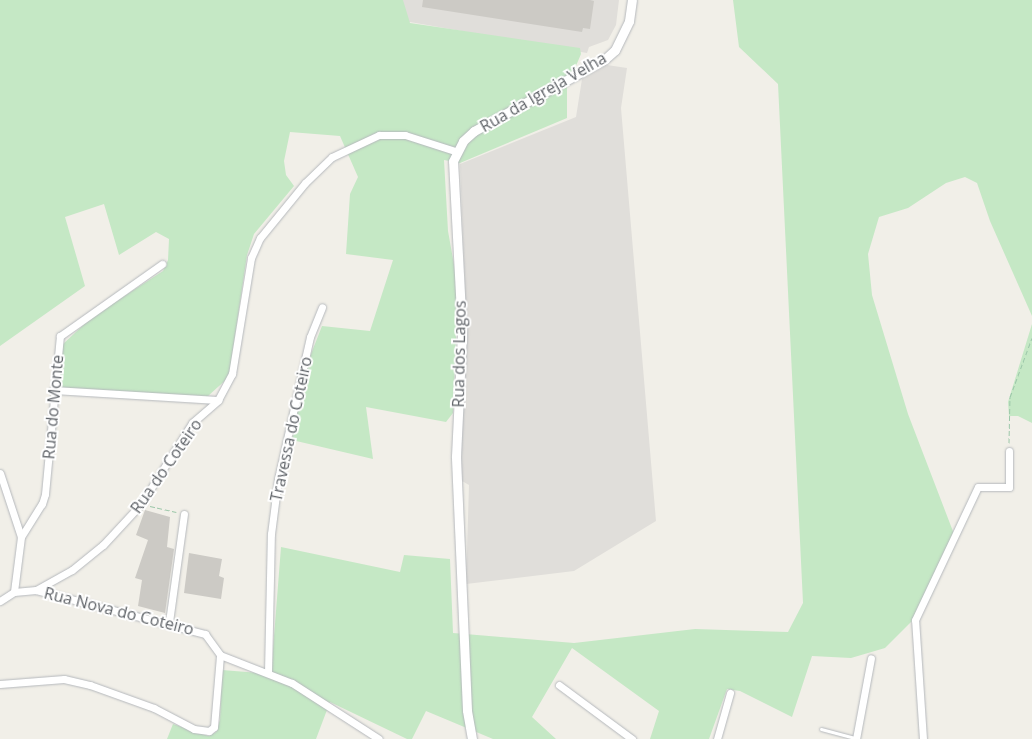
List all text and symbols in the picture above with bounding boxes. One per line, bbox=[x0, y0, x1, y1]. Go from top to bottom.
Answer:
street label: Rua da Igreja Velha bbox=[476, 48, 610, 136]
street label: Rua dos Lagos bbox=[448, 300, 470, 408]
street label: Rua do Monte bbox=[39, 354, 67, 460]
street label: Travessa do Coteiro bbox=[266, 355, 316, 503]
street label: Rua do Coteiro bbox=[126, 415, 206, 517]
street label: Rua Nova do Coteiro bbox=[42, 583, 196, 639]

